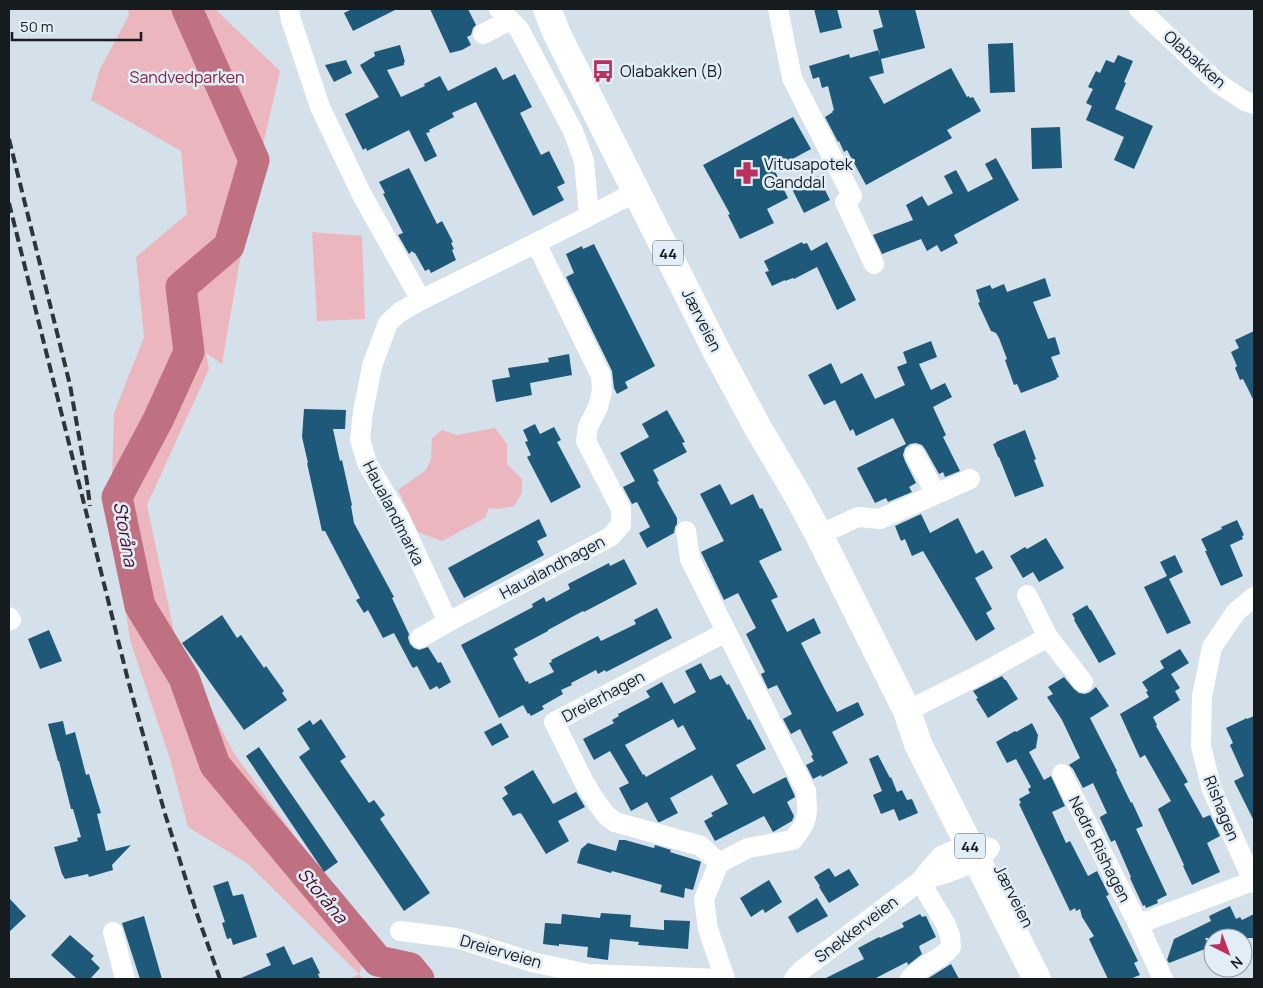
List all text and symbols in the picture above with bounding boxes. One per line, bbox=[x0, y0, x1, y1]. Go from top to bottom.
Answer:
scale bar bbox=[12, 10, 141, 42]
text: 50 m bbox=[20, 16, 54, 37]
street label: Olabakken bbox=[1159, 25, 1231, 93]
bus stop icon: Olabakken (B) bbox=[590, 58, 616, 84]
place label: Olabakken (B) bbox=[620, 60, 724, 82]
park label: Sandvedparken bbox=[130, 66, 244, 88]
place label: Vitusapotek Ganddal bbox=[764, 153, 854, 193]
pharmacy icon: Vitusapotek Ganddal bbox=[734, 160, 760, 186]
road number: 44 bbox=[653, 240, 683, 266]
street label: Jærveien bbox=[677, 285, 727, 355]
street label: Haualandmarka bbox=[358, 457, 430, 569]
water label: Storåna bbox=[109, 500, 144, 569]
street label: Haualandhagen bbox=[496, 530, 608, 604]
street label: Dreierhagen bbox=[558, 665, 648, 727]
street label: Rishagen bbox=[1199, 772, 1245, 844]
street label: Nedre Rishagen bbox=[1064, 792, 1136, 906]
road number: 44 bbox=[955, 834, 985, 858]
street label: Jærveien bbox=[989, 861, 1039, 931]
water label: Storåna bbox=[293, 862, 354, 929]
street label: Snekkerveien bbox=[810, 890, 902, 968]
north arrow bbox=[1203, 928, 1253, 978]
street label: Dreierveien bbox=[458, 929, 544, 973]
text: N bbox=[1227, 953, 1247, 973]

